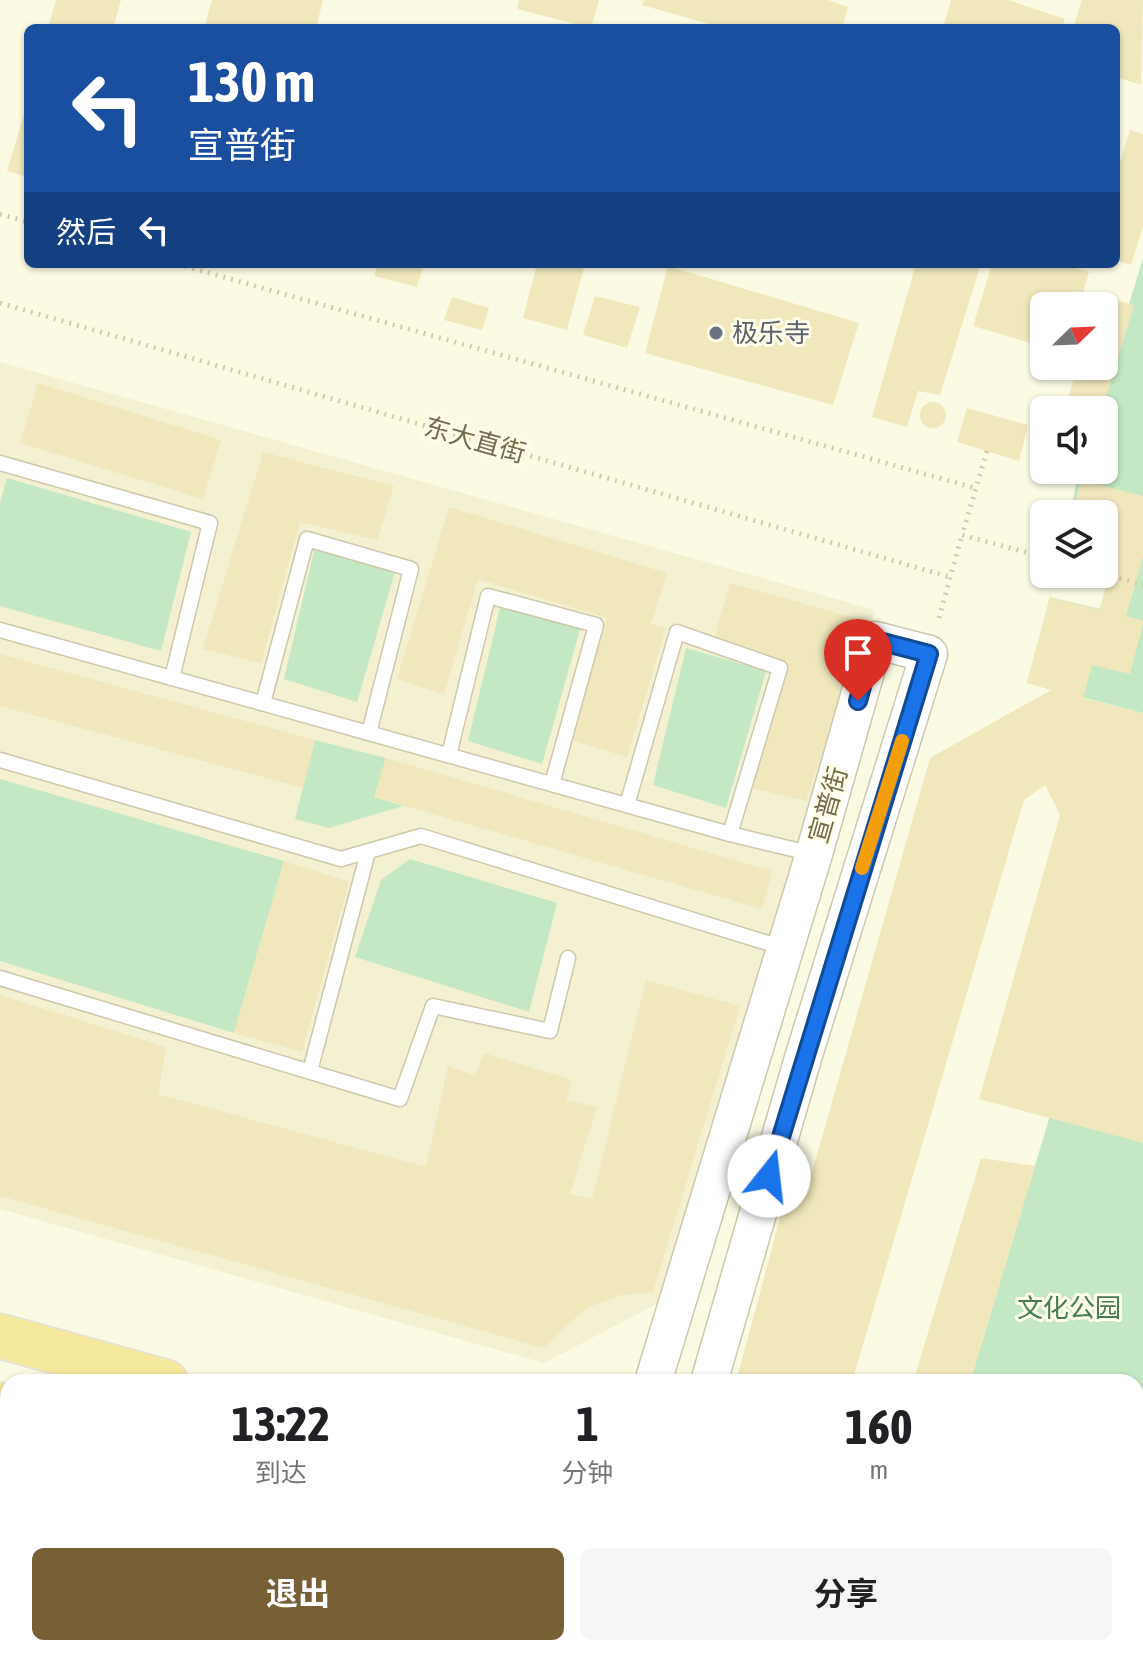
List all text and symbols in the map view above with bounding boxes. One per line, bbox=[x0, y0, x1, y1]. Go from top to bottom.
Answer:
text: 130 m bbox=[188, 50, 315, 114]
icon: left bbox=[56, 56, 160, 160]
text: 宣普街 bbox=[188, 124, 296, 166]
icon: left bbox=[132, 208, 176, 252]
text: 然后 bbox=[56, 215, 116, 249]
north arrow bbox=[1030, 292, 1118, 380]
map controls bbox=[1030, 292, 1118, 588]
place label: 极乐寺 bbox=[732, 318, 810, 348]
marker: 极乐寺 bbox=[707, 324, 725, 342]
button: sound bbox=[1030, 396, 1118, 484]
street label: 东大直街 bbox=[421, 411, 529, 469]
button: layers bbox=[1030, 500, 1118, 588]
pin bbox=[824, 619, 892, 701]
icon: arrive bbox=[836, 631, 880, 675]
street label: 宣普街 bbox=[803, 763, 853, 847]
position arrow bbox=[727, 1134, 811, 1218]
park label: 文化公园 bbox=[1017, 1293, 1121, 1323]
text: 13:22 bbox=[231, 1396, 330, 1451]
text: 1 bbox=[576, 1396, 599, 1451]
text: 160 bbox=[845, 1399, 913, 1454]
text: m bbox=[869, 1455, 888, 1485]
text: 到达 bbox=[255, 1458, 307, 1488]
text: 分钟 bbox=[562, 1458, 614, 1488]
button: 退出 bbox=[32, 1548, 564, 1640]
button: 分享 bbox=[580, 1548, 1112, 1640]

